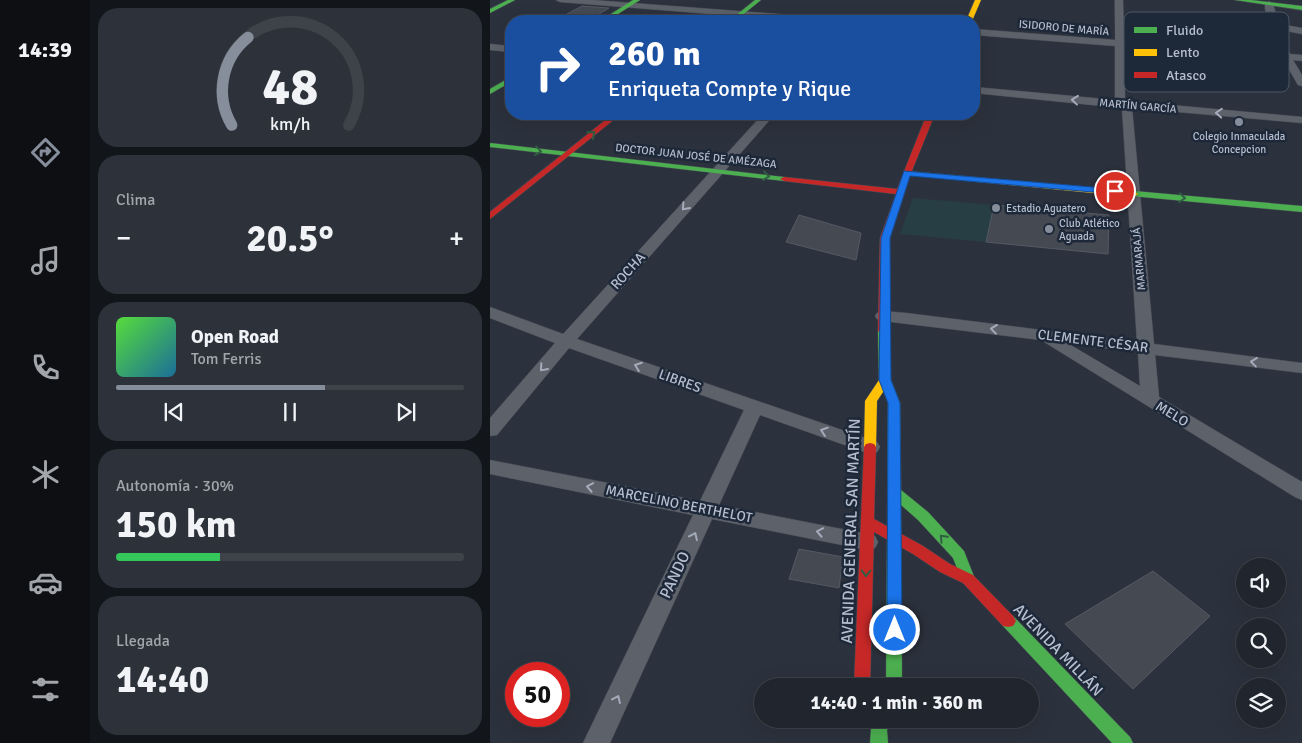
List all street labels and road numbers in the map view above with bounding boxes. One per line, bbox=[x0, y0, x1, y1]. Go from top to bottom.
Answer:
street label: ISIDORO DE MARÍA bbox=[1018, 17, 1110, 38]
street label: MARTÍN GARCÍA bbox=[1099, 95, 1177, 116]
street label: DOCTOR JUAN JOSÉ DE AMÉZAGA bbox=[615, 140, 778, 171]
street label: MARMARAJÁ bbox=[1129, 227, 1148, 291]
street label: ROCHA bbox=[607, 249, 649, 293]
street label: CLEMENTE CÉSAR bbox=[1037, 326, 1149, 356]
street label: LIBRES bbox=[656, 366, 704, 397]
street label: MELO bbox=[1152, 398, 1192, 430]
street label: AVENIDA GENERAL SAN MARTÍN bbox=[837, 418, 865, 644]
street label: MARCELINO BERTHELOT bbox=[604, 481, 754, 527]
street label: PANDO bbox=[655, 548, 695, 602]
street label: AVENIDA MILLÁN bbox=[1009, 600, 1107, 700]

